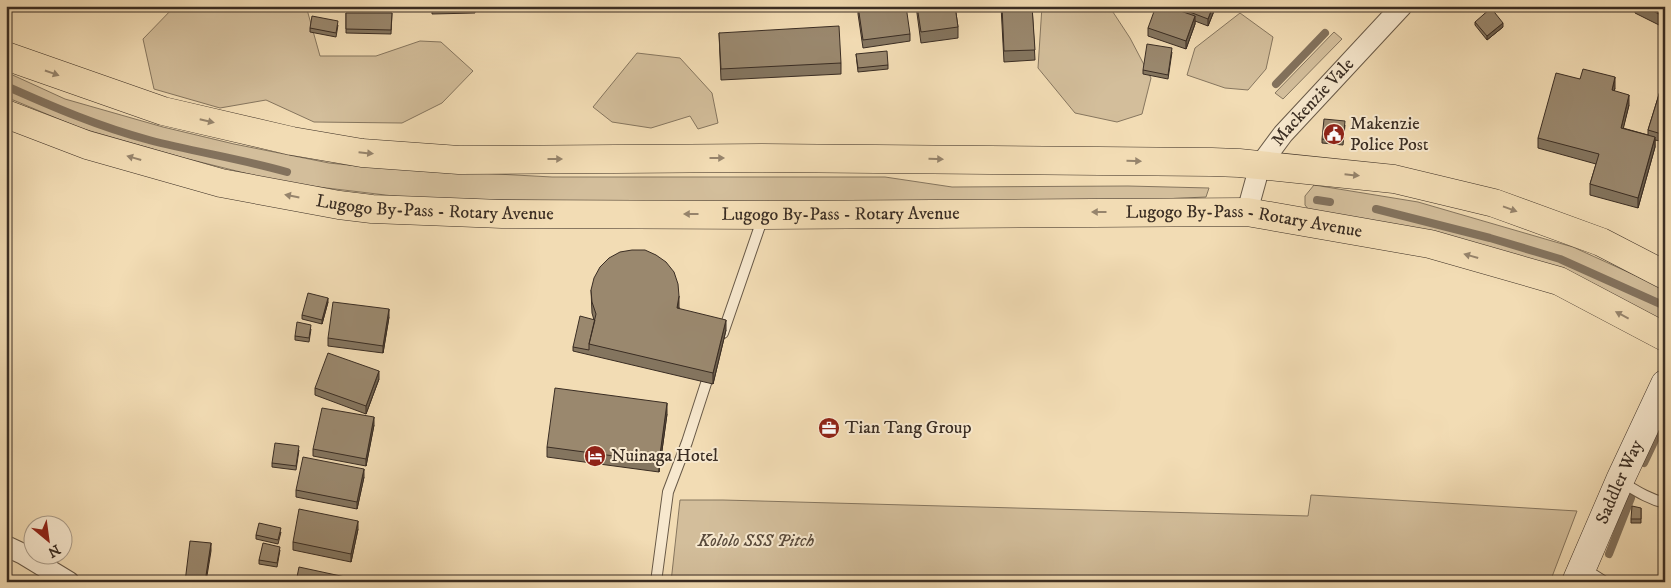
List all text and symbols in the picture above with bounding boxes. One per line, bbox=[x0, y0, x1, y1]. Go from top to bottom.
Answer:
street label: Mackenzie Vale bbox=[1267, 54, 1359, 150]
one-way arrow bbox=[45, 69, 60, 77]
place label: Makenzie Police Post bbox=[1350, 113, 1429, 156]
one-way arrow bbox=[199, 117, 214, 125]
public building icon: Makenzie Police Post bbox=[1322, 122, 1346, 146]
one-way arrow bbox=[358, 149, 374, 157]
one-way arrow bbox=[127, 154, 142, 162]
one-way arrow bbox=[710, 154, 726, 162]
one-way arrow bbox=[547, 155, 563, 163]
one-way arrow bbox=[928, 155, 944, 163]
one-way arrow bbox=[1126, 157, 1142, 165]
one-way arrow bbox=[1344, 171, 1360, 179]
street label: Lugogo By-Pass - Rotary Avenue bbox=[314, 190, 554, 225]
one-way arrow bbox=[285, 192, 300, 200]
street label: Lugogo By-Pass - Rotary Avenue bbox=[1125, 201, 1364, 243]
street label: Lugogo By-Pass - Rotary Avenue bbox=[721, 203, 960, 226]
one-way arrow bbox=[1503, 205, 1518, 213]
one-way arrow bbox=[1090, 208, 1106, 216]
one-way arrow bbox=[683, 210, 699, 218]
one-way arrow bbox=[1464, 251, 1479, 259]
one-way arrow bbox=[1615, 310, 1628, 319]
office icon: Tian Tang Group bbox=[817, 416, 841, 440]
place label: Tian Tang Group bbox=[845, 417, 972, 439]
street label: Saddler Way bbox=[1591, 436, 1648, 528]
hotel icon: Nuinaga Hotel bbox=[583, 444, 607, 468]
place label: Nuinaga Hotel bbox=[611, 445, 719, 467]
north arrow bbox=[22, 516, 72, 566]
park label: Kololo SSS Pitch bbox=[697, 530, 814, 552]
text: N bbox=[44, 540, 63, 561]

